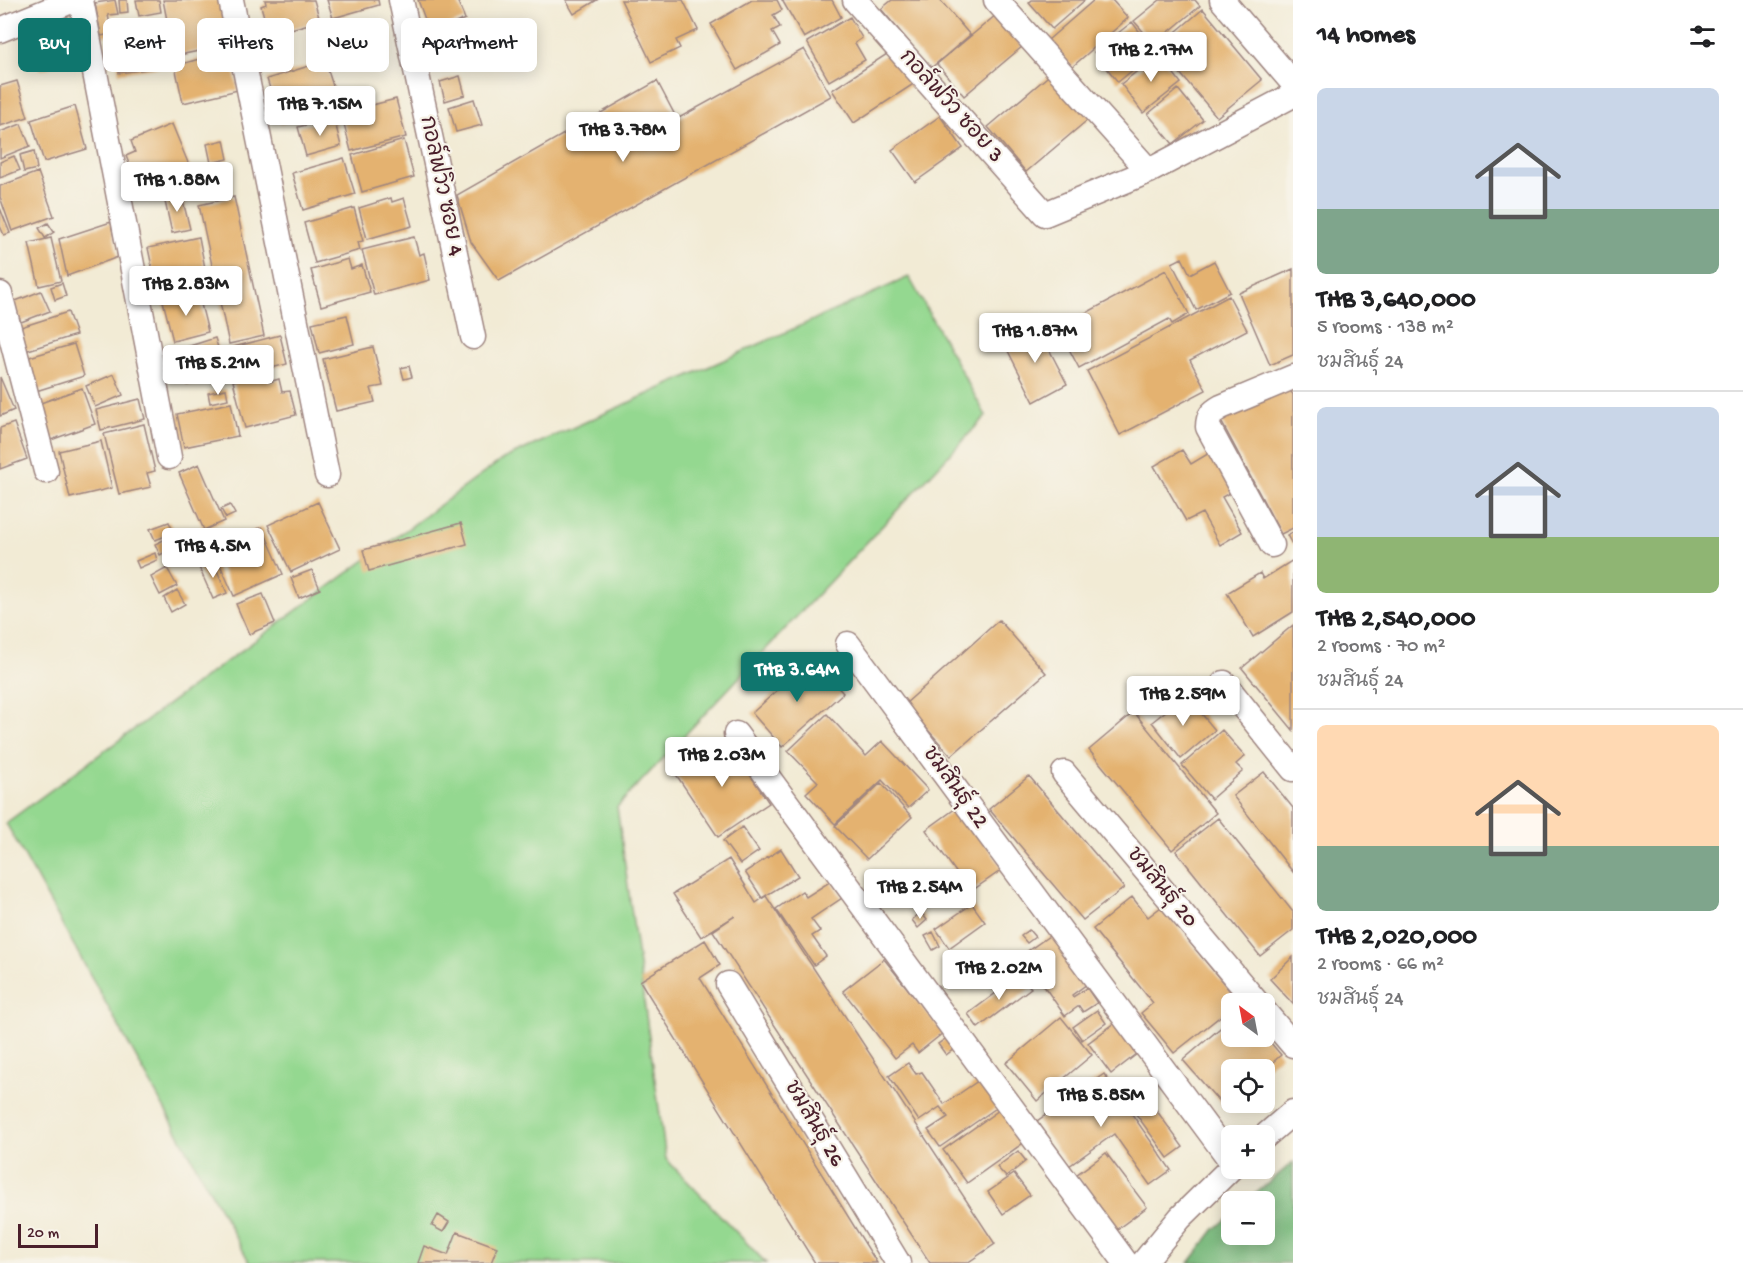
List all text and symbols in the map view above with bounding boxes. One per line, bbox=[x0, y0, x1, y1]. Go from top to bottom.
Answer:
chip: Buy bbox=[18, 18, 91, 72]
chip: Rent bbox=[103, 18, 185, 72]
chip: Filters bbox=[197, 18, 294, 72]
chip: New bbox=[306, 18, 389, 72]
chip: Apartment bbox=[401, 18, 537, 72]
icon: filters bbox=[1686, 20, 1719, 53]
text: 14 homes bbox=[1317, 21, 1415, 52]
pin: THB 2.17M bbox=[1082, 32, 1220, 83]
text: THB 2.17M bbox=[1110, 40, 1192, 63]
street label: กอล์ฟวิว ซอย 3 bbox=[892, 42, 1011, 169]
pin: THB 7.15M bbox=[251, 86, 389, 137]
text: THB 7.15M bbox=[278, 94, 362, 117]
street label: กอล์ฟวิว ซอย 4 bbox=[412, 112, 473, 259]
pin: THB 3.78M bbox=[554, 112, 692, 163]
text: THB 3.78M bbox=[580, 120, 666, 143]
icon: home bbox=[1464, 127, 1572, 235]
pin: THB 1.88M bbox=[108, 162, 246, 213]
text: THB 1.88M bbox=[135, 170, 219, 193]
pin: THB 2.83M bbox=[117, 266, 255, 317]
text: THB 2.83M bbox=[143, 274, 229, 297]
text: THB 3,640,000 bbox=[1317, 286, 1476, 317]
pin: THB 1.87M bbox=[966, 313, 1104, 364]
text: 5 rooms · 138 m² bbox=[1317, 317, 1454, 340]
text: THB 1.87M bbox=[993, 321, 1077, 344]
pin: THB 5.21M bbox=[149, 345, 287, 396]
text: ชมสินธุ์ 24 bbox=[1317, 352, 1404, 375]
text: THB 5.21M bbox=[177, 353, 259, 376]
icon: home bbox=[1464, 446, 1572, 554]
pin: THB 4.5M bbox=[151, 528, 275, 579]
text: THB 4.5M bbox=[176, 536, 250, 559]
text: THB 2,540,000 bbox=[1317, 605, 1475, 636]
text: 2 rooms · 70 m² bbox=[1317, 636, 1445, 659]
pin: THB 3.64M bbox=[728, 652, 866, 703]
text: THB 3.64M bbox=[755, 660, 839, 683]
text: ชมสินธุ์ 24 bbox=[1317, 671, 1404, 694]
pin: THB 2.59M bbox=[1114, 676, 1252, 727]
text: THB 2.59M bbox=[1141, 684, 1225, 707]
pin: THB 2.03M bbox=[653, 737, 791, 788]
street label: ชมสินธุ์ 22 bbox=[915, 739, 997, 834]
text: THB 2.03M bbox=[679, 745, 765, 768]
icon: home bbox=[1464, 764, 1572, 872]
street label: ชมสินธุ์ 20 bbox=[1120, 839, 1206, 934]
pin: THB 2.54M bbox=[851, 869, 989, 920]
text: THB 2.54M bbox=[878, 877, 962, 900]
text: THB 2,020,000 bbox=[1317, 923, 1477, 954]
pin: THB 2.02M bbox=[930, 950, 1068, 1001]
text: 2 rooms · 66 m² bbox=[1317, 954, 1444, 977]
text: THB 2.02M bbox=[956, 958, 1042, 981]
text: ชมสินธุ์ 24 bbox=[1317, 989, 1404, 1012]
north arrow bbox=[1221, 993, 1275, 1047]
map controls bbox=[1221, 993, 1275, 1245]
button: locate bbox=[1221, 1059, 1275, 1113]
street label: ชมสินธุ์ 26 bbox=[777, 1074, 854, 1173]
pin: THB 5.85M bbox=[1032, 1077, 1170, 1128]
text: THB 5.85M bbox=[1058, 1085, 1144, 1108]
button: + bbox=[1221, 1125, 1275, 1179]
button: − bbox=[1221, 1191, 1275, 1245]
scale bar bbox=[18, 1221, 98, 1248]
text: 20 m bbox=[27, 1225, 59, 1244]

